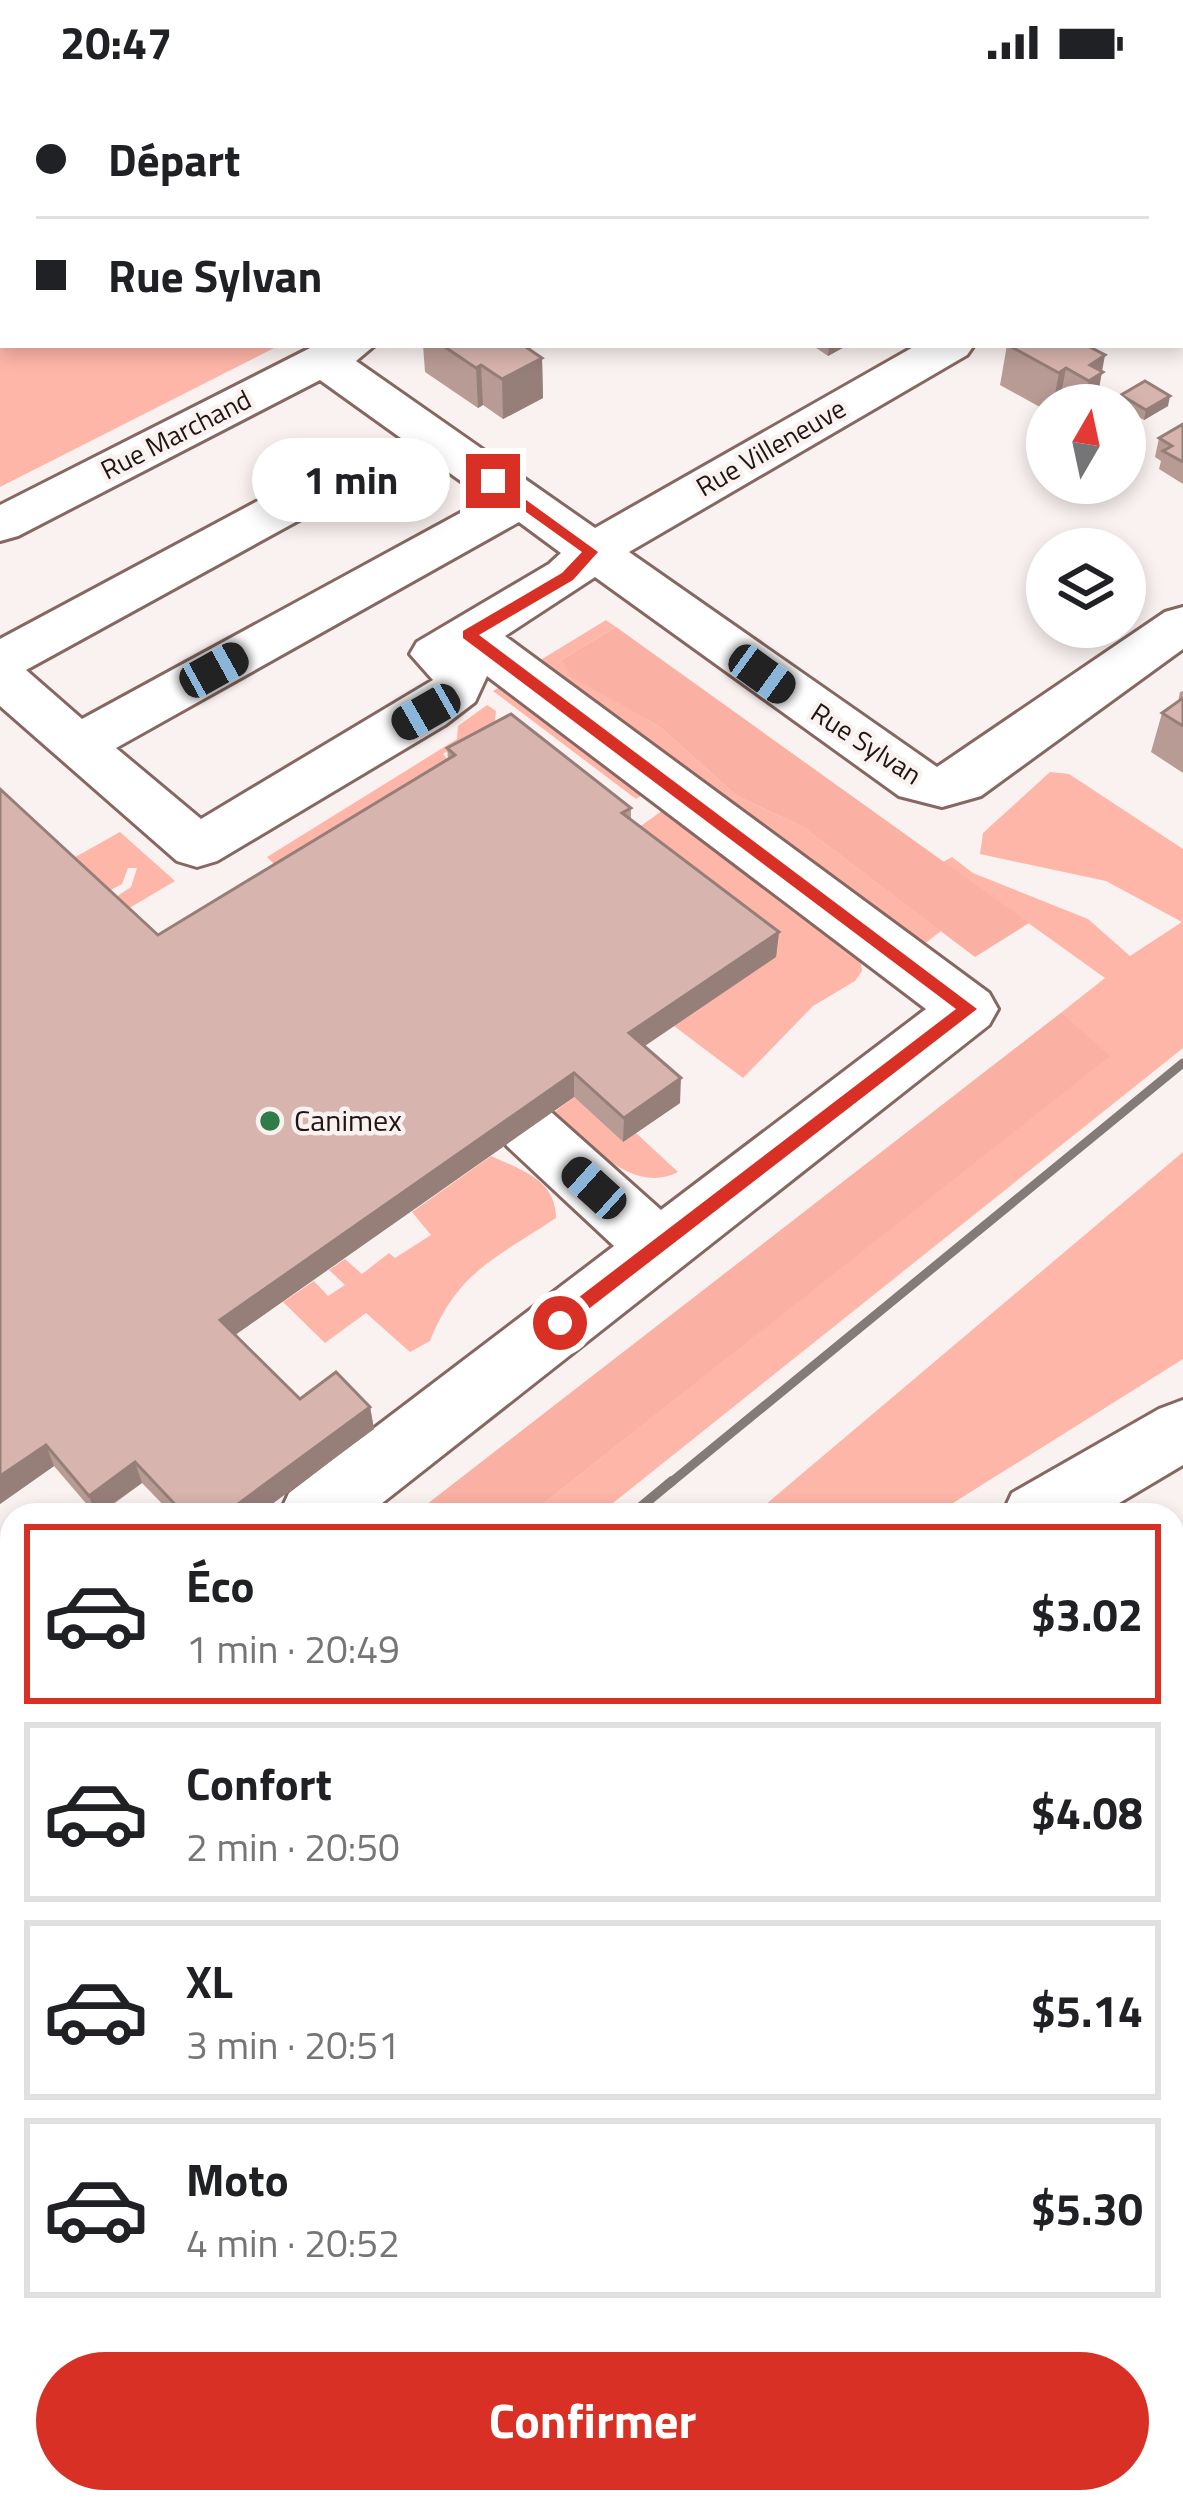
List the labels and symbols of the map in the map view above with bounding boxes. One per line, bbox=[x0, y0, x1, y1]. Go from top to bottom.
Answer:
street label: Rue Marchand bbox=[93, 378, 258, 489]
north arrow bbox=[1026, 384, 1146, 504]
street label: Rue Villeneuve bbox=[688, 387, 853, 506]
callout: 1 min bbox=[253, 439, 451, 523]
route end bbox=[466, 454, 520, 508]
car bbox=[174, 637, 254, 703]
car bbox=[722, 638, 802, 710]
car bbox=[386, 678, 466, 746]
street label: Rue Sylvan bbox=[803, 692, 930, 794]
place label: Canimex bbox=[294, 1097, 402, 1143]
marker: Canimex bbox=[257, 1108, 283, 1134]
car bbox=[555, 1151, 633, 1225]
route start bbox=[533, 1296, 587, 1350]

